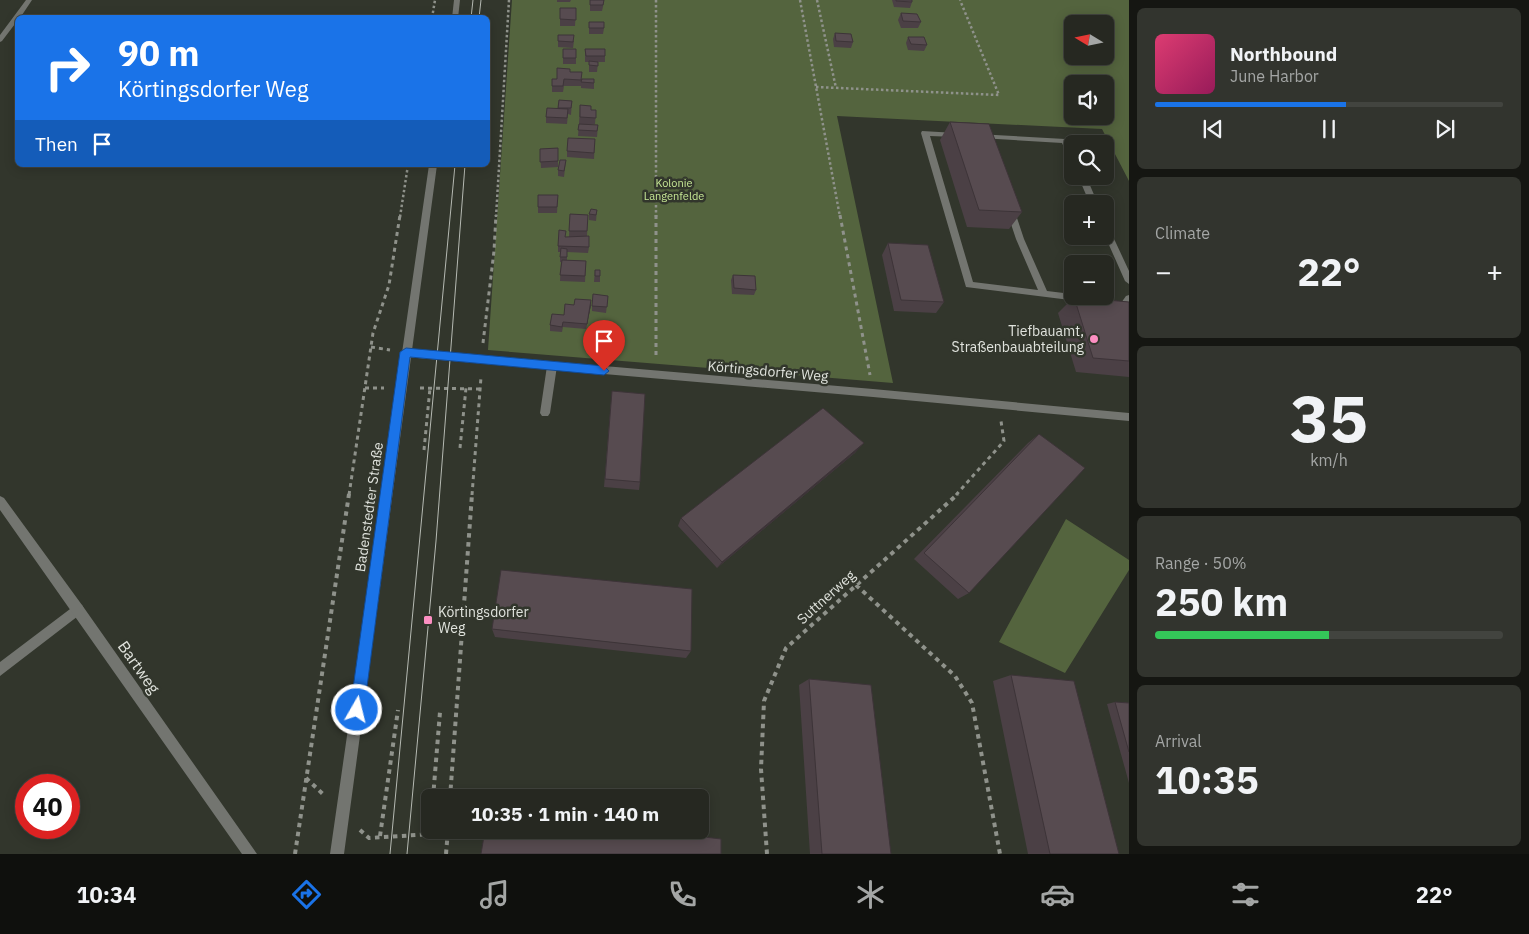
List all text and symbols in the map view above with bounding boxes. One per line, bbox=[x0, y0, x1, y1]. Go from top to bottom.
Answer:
north arrow bbox=[1064, 15, 1114, 65]
map controls bbox=[1064, 15, 1114, 305]
text: 90 m bbox=[118, 30, 200, 76]
icon: right bbox=[35, 35, 100, 100]
text: Northbound bbox=[1230, 42, 1337, 66]
text: June Harbor bbox=[1230, 66, 1319, 86]
text: Körtingsdorfer Weg bbox=[118, 74, 309, 103]
button: sound bbox=[1064, 75, 1114, 125]
icon: previous bbox=[1199, 115, 1227, 143]
icon: pause bbox=[1315, 115, 1343, 143]
icon: next bbox=[1431, 115, 1459, 143]
icon: arrive bbox=[88, 130, 116, 158]
text: Then bbox=[35, 132, 78, 156]
button: search bbox=[1064, 135, 1114, 185]
park label: Kolonie Langenfelde bbox=[644, 176, 704, 203]
button: + bbox=[1064, 195, 1114, 245]
text: Climate bbox=[1155, 223, 1210, 243]
text: 22° bbox=[1297, 247, 1361, 296]
text: − bbox=[1155, 253, 1172, 290]
text: + bbox=[1486, 253, 1503, 290]
button: − bbox=[1064, 255, 1114, 305]
pin bbox=[583, 320, 625, 371]
place label: Tiefbauamt, Straßenbauabteilung bbox=[952, 322, 1085, 356]
icon: arrive bbox=[590, 327, 618, 355]
marker: Tiefbauamt, Straßenbauabteilung bbox=[1088, 333, 1100, 345]
street label: Körtingsdorfer Weg bbox=[707, 357, 830, 385]
text: 35 bbox=[1290, 375, 1368, 460]
street label: Badenstedter Straße bbox=[351, 441, 387, 573]
text: km/h bbox=[1310, 450, 1348, 470]
text: Range · 50% bbox=[1155, 553, 1247, 573]
street label: Suttnerweg bbox=[793, 566, 859, 628]
text: 250 km bbox=[1155, 577, 1288, 626]
place label: Körtingsdorfer Weg bbox=[438, 603, 529, 637]
marker: Körtingsdorfer Weg bbox=[422, 614, 434, 626]
street label: Bartweg bbox=[114, 637, 165, 698]
position arrow bbox=[330, 683, 382, 735]
text: Arrival bbox=[1155, 731, 1202, 751]
text: 10:35 bbox=[1155, 755, 1259, 804]
speed limit sign: 40 bbox=[15, 774, 80, 839]
text: 10:35 · 1 min · 140 m bbox=[471, 802, 659, 826]
icon: directions bbox=[289, 877, 324, 912]
icon: music bbox=[477, 877, 512, 912]
icon: phone bbox=[665, 877, 700, 912]
icon: climate bbox=[853, 877, 888, 912]
icon: car bbox=[1040, 877, 1075, 912]
icon: filters bbox=[1228, 877, 1263, 912]
text: 10:34 bbox=[76, 880, 136, 909]
text: 22° bbox=[1416, 880, 1453, 909]

